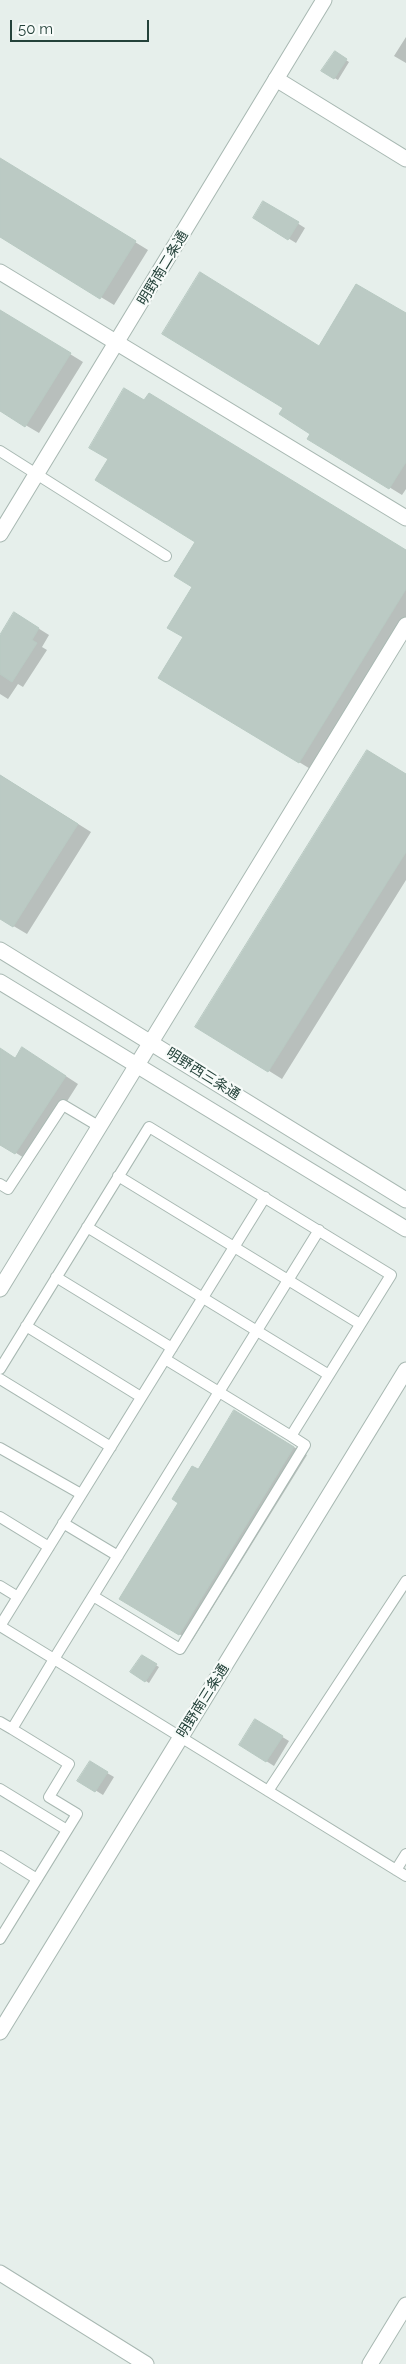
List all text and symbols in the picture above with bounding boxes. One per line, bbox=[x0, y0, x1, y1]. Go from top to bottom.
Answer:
scale bar bbox=[12, 10, 151, 42]
text: 50 m bbox=[18, 20, 53, 38]
street label: 明野南二条通 bbox=[134, 228, 192, 308]
street label: 明野西三条通 bbox=[163, 1045, 243, 1103]
street label: 明野南三条通 bbox=[174, 1661, 232, 1741]

